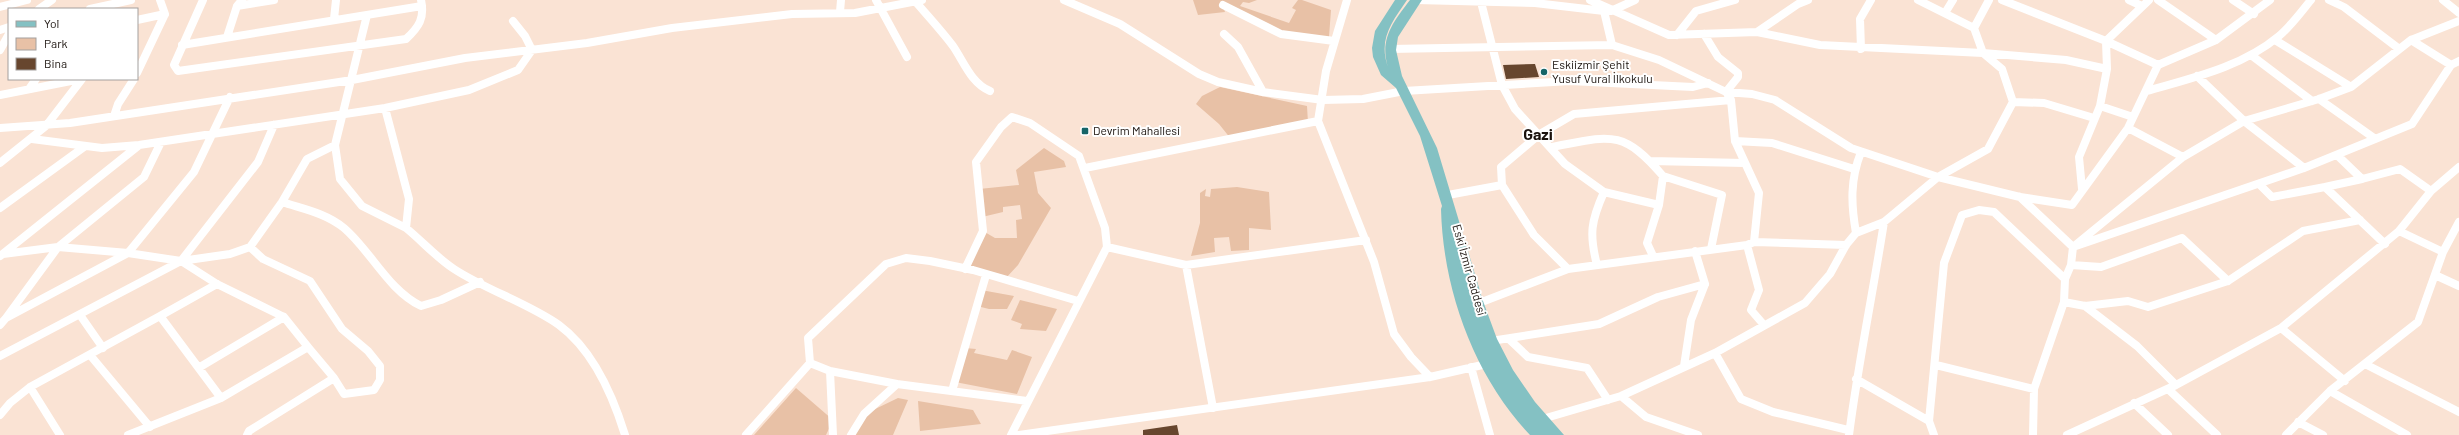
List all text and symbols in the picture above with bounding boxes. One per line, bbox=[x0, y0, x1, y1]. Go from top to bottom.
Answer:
legend bbox=[8, 8, 138, 80]
text: Yol bbox=[44, 16, 59, 30]
text: Park bbox=[44, 36, 68, 50]
text: Bina bbox=[44, 56, 67, 70]
place label: Eskiizmir Şehit Yusuf Vural İlkokulu bbox=[1552, 57, 1653, 85]
marker: Eskiizmir Şehit Yusuf Vural İlkokulu bbox=[1539, 67, 1549, 77]
place label: Devrim Mahallesi bbox=[1093, 123, 1180, 137]
district label: Gazi bbox=[1523, 124, 1553, 143]
marker: Devrim Mahallesi bbox=[1080, 126, 1090, 136]
street label: Eski İzmir Caddesi bbox=[1450, 222, 1490, 317]

